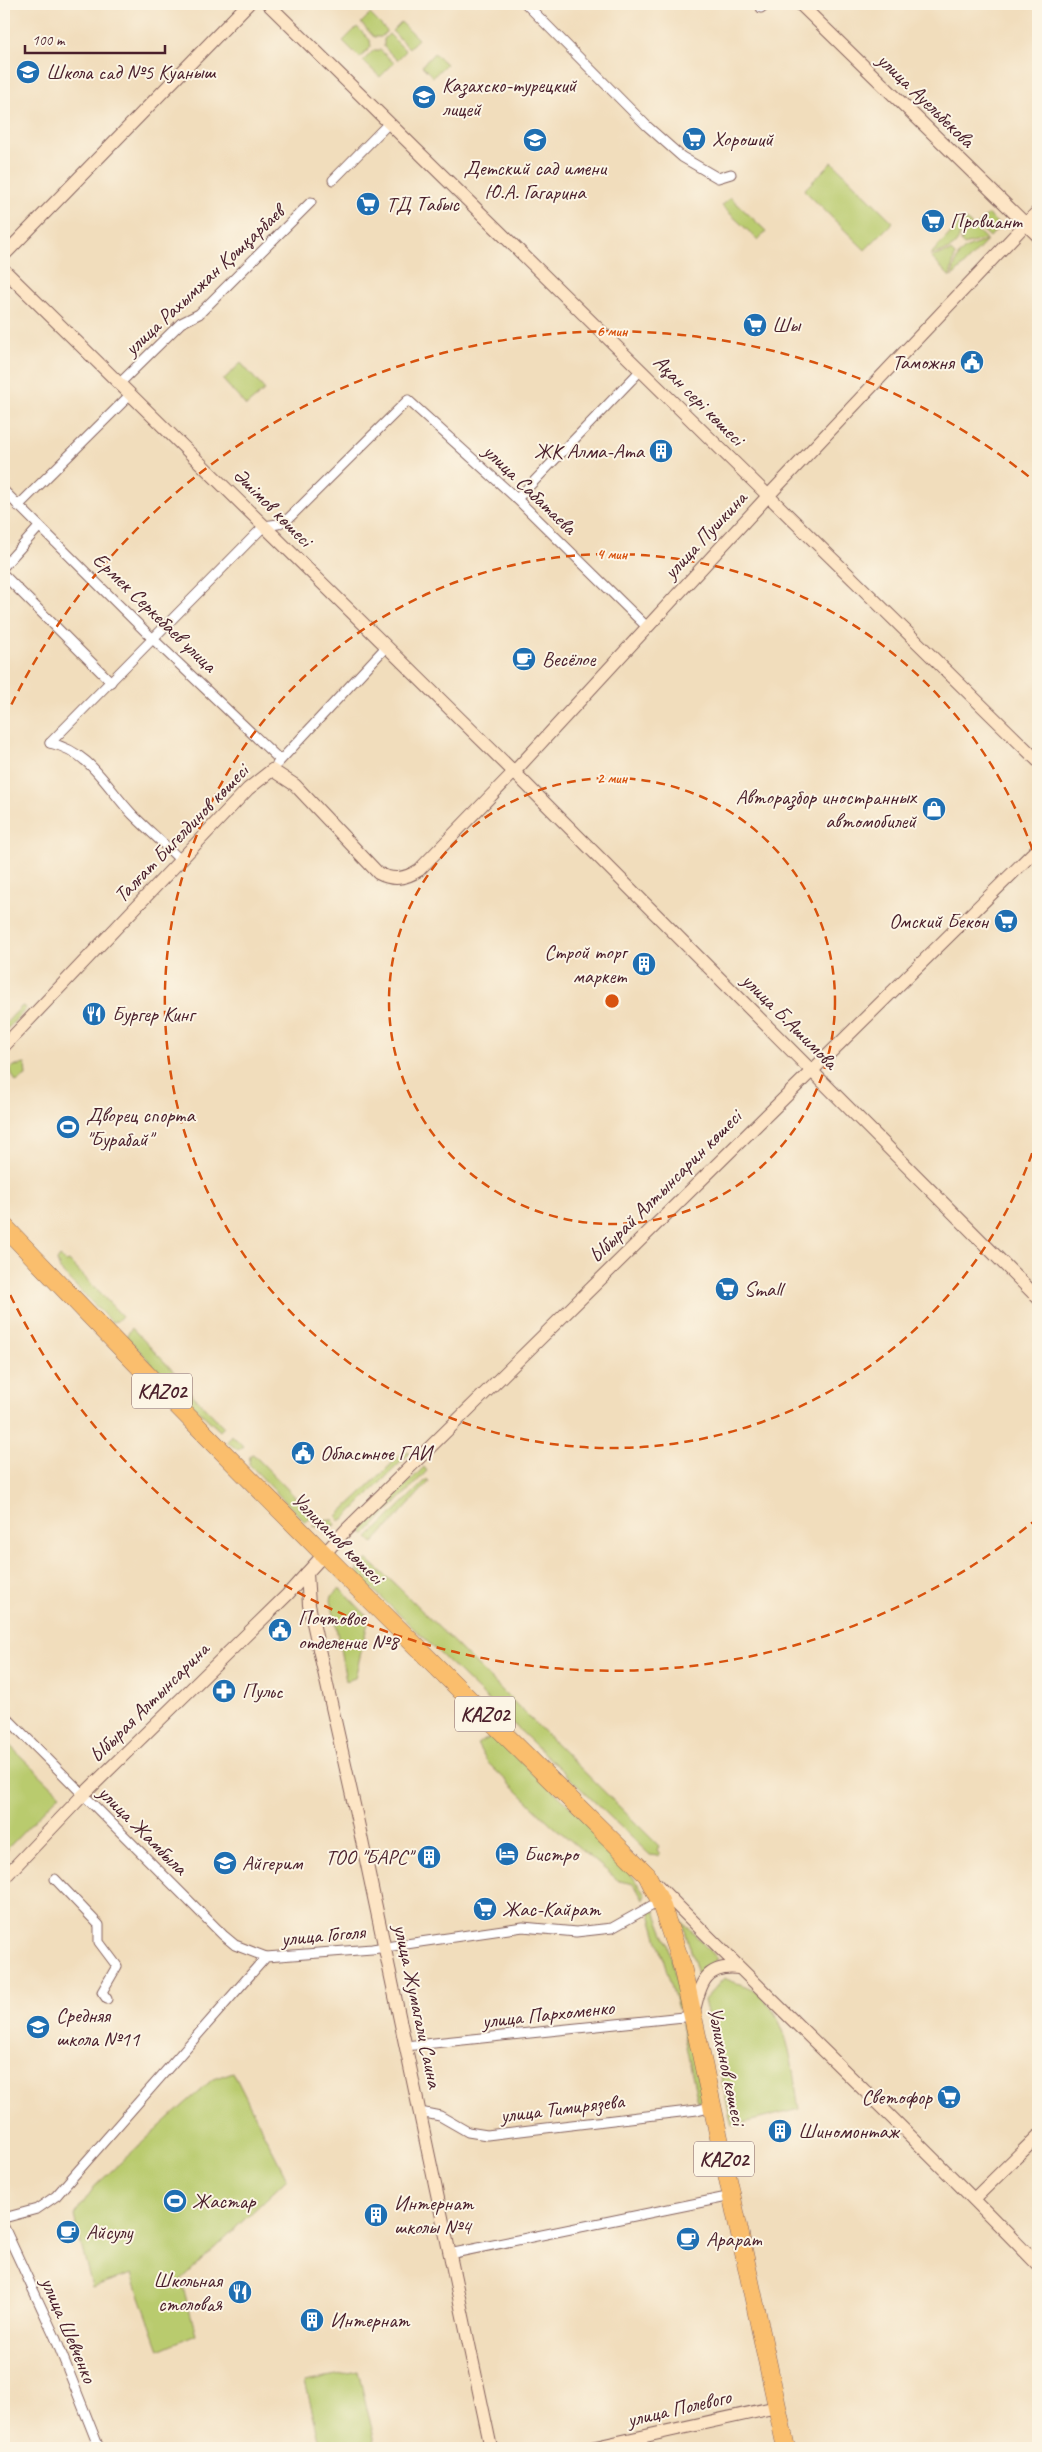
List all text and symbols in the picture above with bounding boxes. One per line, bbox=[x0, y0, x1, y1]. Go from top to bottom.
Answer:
scale bar bbox=[25, 22, 165, 54]
text: 100 m bbox=[32, 31, 66, 50]
street label: улица Ауельбекова bbox=[870, 46, 981, 154]
school or university icon: Школа сад №5 Куаныш bbox=[15, 59, 41, 85]
place label: Школа сад №5 Куаныш bbox=[46, 59, 216, 85]
place label: Казахско-турецкий лицей bbox=[442, 72, 578, 122]
school or university icon: Казахско-турецкий лицей bbox=[411, 84, 437, 110]
supermarket icon: Хороший bbox=[681, 126, 707, 152]
place label: Хороший bbox=[712, 126, 774, 152]
school or university icon: Детский сад имени Ю.А. Гагарина bbox=[522, 127, 548, 153]
place label: Детский сад имени Ю.А. Гагарина bbox=[464, 155, 608, 205]
supermarket icon: ТД Табыс bbox=[355, 191, 381, 217]
place label: ТД Табыс bbox=[386, 191, 461, 217]
street label: улица Рахымжан Қошқарбаев bbox=[117, 196, 293, 362]
supermarket icon: Провиант bbox=[920, 208, 946, 234]
place label: Провиант bbox=[950, 208, 1023, 234]
supermarket icon: Шы bbox=[742, 312, 768, 338]
place label: Шы bbox=[772, 312, 802, 338]
text: 6 мин bbox=[597, 322, 629, 341]
street label: Ақан сері көшесі bbox=[648, 349, 752, 453]
place label: Таможня bbox=[892, 349, 956, 375]
public building icon: Таможня bbox=[959, 349, 985, 375]
street label: улица Сабатаева bbox=[476, 437, 583, 541]
place label: ЖК Алма-Ата bbox=[534, 438, 646, 464]
building icon: ЖК Алма-Ата bbox=[648, 438, 674, 464]
street label: Әшімов көшесі bbox=[228, 462, 320, 554]
street label: улица Пушкина bbox=[656, 484, 754, 586]
text: 4 мин bbox=[597, 545, 629, 564]
street label: Ермек Серкебаев улица bbox=[88, 546, 223, 679]
cafe icon: Весёлое bbox=[511, 646, 537, 672]
place label: Весёлое bbox=[542, 646, 596, 672]
street label: Талғат Бигелдинов көшесі bbox=[108, 756, 256, 908]
text: 2 мин bbox=[597, 769, 629, 788]
place label: Авторазбор иностранных автомобилей bbox=[736, 784, 918, 834]
shop icon: Авторазбор иностранных автомобилей bbox=[921, 796, 947, 822]
place label: Омский Бекон bbox=[889, 908, 990, 934]
supermarket icon: Омский Бекон bbox=[993, 908, 1019, 934]
place label: Строй торг маркет bbox=[544, 939, 629, 989]
building icon: Строй торг маркет bbox=[631, 951, 657, 977]
street label: улица Б.Ашимова bbox=[735, 966, 845, 1076]
centre of rings bbox=[603, 992, 621, 1010]
restaurant icon: Бургер Кинг bbox=[81, 1001, 107, 1027]
place label: Бургер Кинг bbox=[112, 1001, 197, 1027]
place label: Дворец спорта "Бурабай" bbox=[86, 1102, 196, 1152]
street label: Ыбырай Алтынсарин көшесі bbox=[583, 1102, 749, 1268]
sports icon: Дворец спорта "Бурабай" bbox=[55, 1114, 81, 1140]
supermarket icon: Small bbox=[714, 1276, 740, 1302]
place label: Small bbox=[744, 1276, 786, 1302]
road number: KАZ02 bbox=[132, 1374, 192, 1408]
public building icon: Областное ГАИ bbox=[290, 1440, 316, 1466]
place label: Областное ГАИ bbox=[320, 1440, 435, 1466]
street label: Уәлиханов көшесі bbox=[286, 1486, 392, 1592]
place label: Почтовое отделение №8 bbox=[298, 1605, 401, 1655]
public building icon: Почтовое отделение №8 bbox=[267, 1617, 293, 1643]
street label: Ыбырая Алтынсарина bbox=[84, 1635, 216, 1767]
pharmacy icon: Пульс bbox=[211, 1678, 237, 1704]
place label: Пульс bbox=[242, 1678, 284, 1704]
road number: KАZ02 bbox=[455, 1696, 515, 1732]
street label: улица Жамбыла bbox=[91, 1778, 195, 1882]
hotel icon: Бистро bbox=[494, 1841, 520, 1867]
place label: Бистро bbox=[524, 1841, 581, 1867]
place label: ТОО "БАРС" bbox=[325, 1844, 416, 1870]
building icon: ТОО "БАРС" bbox=[416, 1844, 442, 1870]
school or university icon: Айгерим bbox=[212, 1850, 238, 1876]
place label: Айгерим bbox=[242, 1850, 304, 1876]
supermarket icon: Жас-Кайрат bbox=[472, 1896, 498, 1922]
place label: Жас-Кайрат bbox=[502, 1896, 601, 1922]
street label: улица Гоголя bbox=[278, 1918, 368, 1952]
street label: улица Жумагали Саина bbox=[388, 1920, 448, 2092]
street label: улица Пархоменко bbox=[479, 1994, 617, 2034]
place label: Средняя школа №11 bbox=[56, 2002, 141, 2052]
street label: Уәлиханов көшесі bbox=[702, 2005, 753, 2130]
school or university icon: Средняя школа №11 bbox=[25, 2014, 51, 2040]
place label: Светофор bbox=[862, 2084, 933, 2110]
supermarket icon: Светофор bbox=[936, 2084, 962, 2110]
street label: улица Тимирязева bbox=[497, 2087, 627, 2129]
building icon: Шиномонтаж bbox=[767, 2118, 793, 2144]
place label: Шиномонтаж bbox=[798, 2118, 901, 2144]
road number: KАZ02 bbox=[694, 2142, 754, 2176]
sports icon: Жастар bbox=[162, 2188, 188, 2214]
place label: Жастар bbox=[192, 2188, 257, 2214]
place label: Интернат школы №4 bbox=[394, 2190, 475, 2240]
building icon: Интернат школы №4 bbox=[363, 2202, 389, 2228]
cafe icon: Айсулу bbox=[55, 2219, 81, 2245]
place label: Айсулу bbox=[86, 2219, 134, 2245]
cafe icon: Арарат bbox=[675, 2226, 701, 2252]
place label: Арарат bbox=[706, 2226, 763, 2252]
place label: Школьная столовая bbox=[153, 2267, 224, 2317]
street label: улица Шевченко bbox=[34, 2271, 104, 2388]
restaurant icon: Школьная столовая bbox=[227, 2279, 253, 2305]
building icon: Интернат bbox=[299, 2307, 325, 2333]
place label: Интернат bbox=[330, 2307, 411, 2333]
street label: улица Полевого bbox=[623, 2383, 735, 2433]

